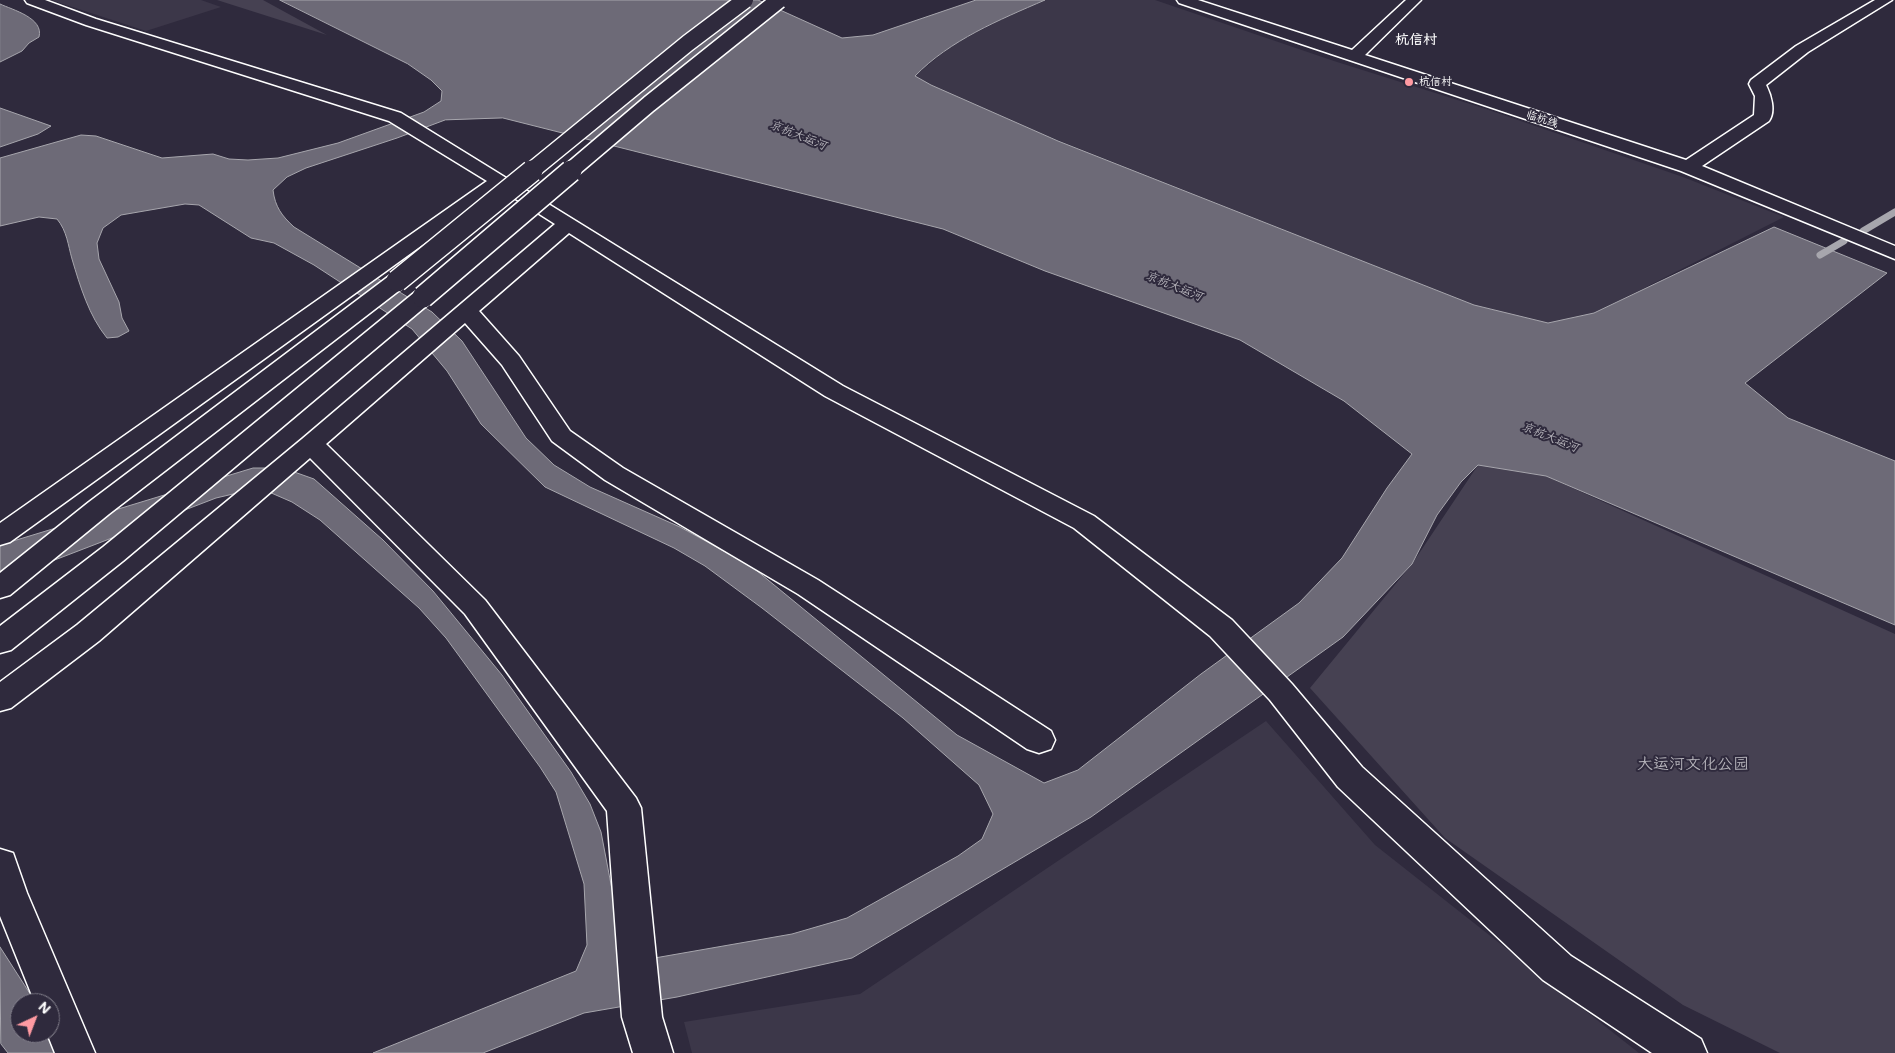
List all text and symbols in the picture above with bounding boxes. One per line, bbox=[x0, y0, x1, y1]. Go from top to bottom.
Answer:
district label: 杭信村 bbox=[1395, 32, 1437, 48]
place label: 杭信村 bbox=[1419, 75, 1452, 89]
marker: 杭信村 bbox=[1403, 76, 1415, 88]
street label: 临杭线 bbox=[1524, 108, 1560, 130]
water label: 京杭大运河 bbox=[767, 117, 829, 153]
water label: 京杭大运河 bbox=[1143, 268, 1205, 304]
water label: 京杭大运河 bbox=[1519, 419, 1581, 455]
park label: 大运河文化公园 bbox=[1637, 754, 1749, 774]
north arrow bbox=[10, 993, 60, 1043]
text: N bbox=[35, 997, 55, 1018]

